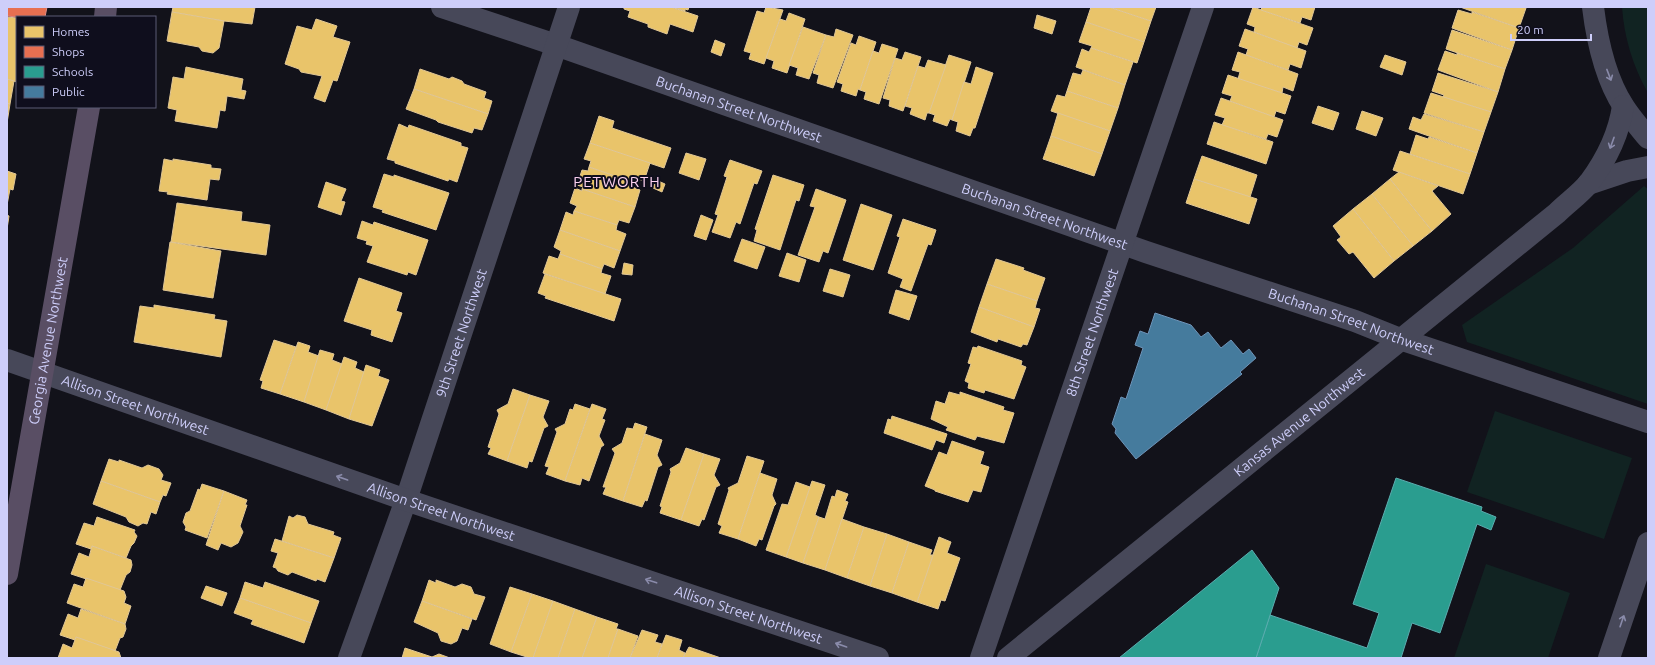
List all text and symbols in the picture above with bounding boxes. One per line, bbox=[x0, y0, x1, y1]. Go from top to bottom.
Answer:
legend bbox=[16, 16, 156, 108]
scale bar bbox=[1511, 16, 1591, 42]
text: 20 m bbox=[1517, 23, 1544, 36]
text: Homes bbox=[52, 25, 90, 38]
text: Shops bbox=[52, 45, 84, 58]
text: Schools bbox=[52, 65, 93, 78]
one-way arrow bbox=[1606, 68, 1614, 80]
street label: Buchanan Street Northwest bbox=[654, 73, 824, 146]
text: Public bbox=[52, 85, 85, 98]
one-way arrow bbox=[1608, 137, 1616, 149]
district label: PETWORTH bbox=[573, 173, 661, 190]
street label: Buchanan Street Northwest bbox=[960, 180, 1130, 253]
street label: Georgia Avenue Northwest bbox=[25, 255, 71, 426]
street label: 9th Street Northwest bbox=[433, 266, 490, 399]
street label: 8th Street Northwest bbox=[1063, 266, 1121, 399]
street label: Buchanan Street Northwest bbox=[1266, 285, 1436, 358]
street label: Kansas Avenue Northwest bbox=[1231, 364, 1368, 480]
street label: Allison Street Northwest bbox=[60, 372, 212, 438]
one-way arrow bbox=[336, 474, 349, 481]
street label: Allison Street Northwest bbox=[365, 479, 518, 544]
one-way arrow bbox=[646, 577, 658, 585]
street label: Allison Street Northwest bbox=[672, 582, 825, 647]
one-way arrow bbox=[1619, 615, 1626, 628]
one-way arrow bbox=[835, 641, 847, 649]

